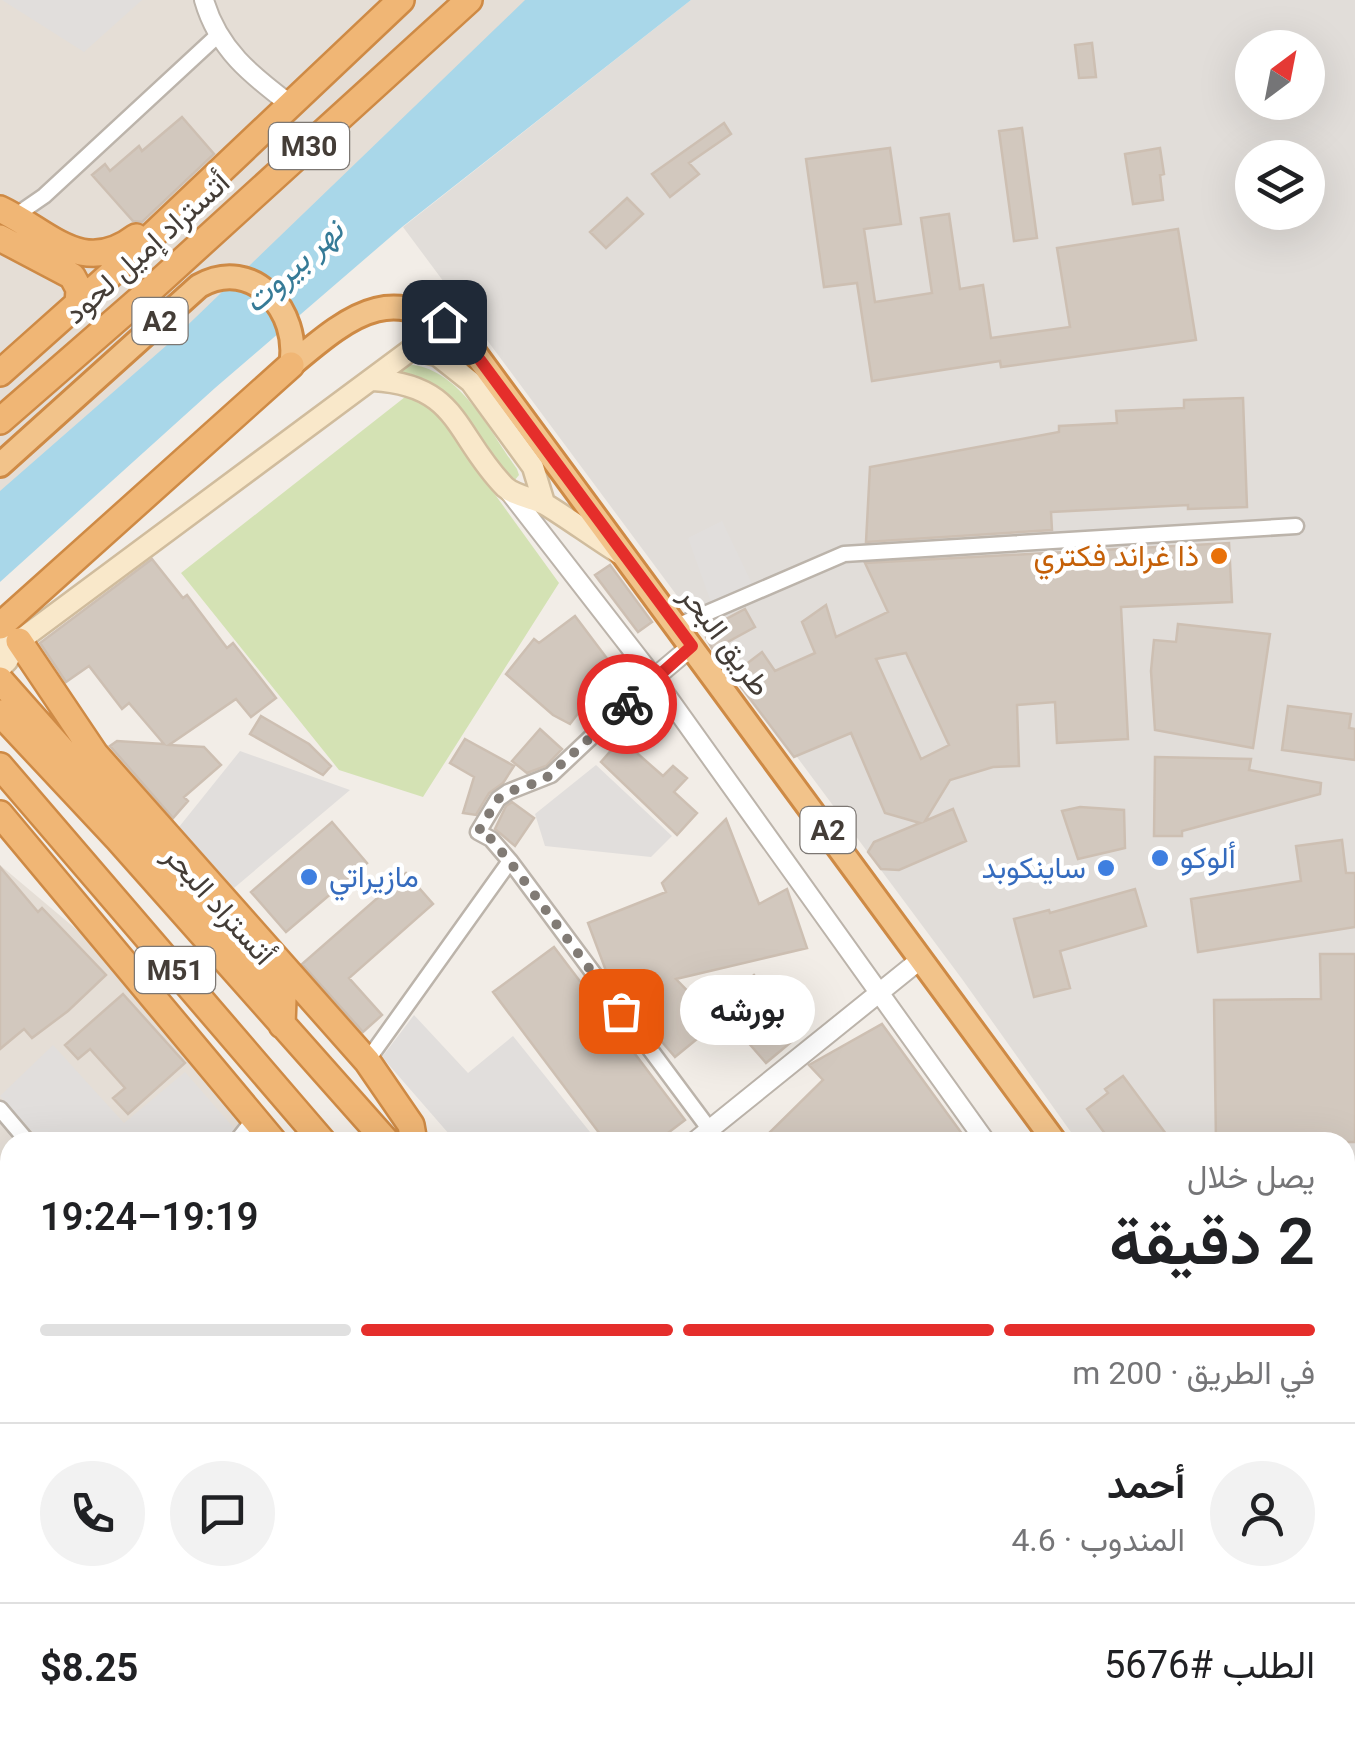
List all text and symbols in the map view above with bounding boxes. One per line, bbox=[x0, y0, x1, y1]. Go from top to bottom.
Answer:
north arrow bbox=[1235, 30, 1325, 120]
map controls bbox=[1235, 30, 1325, 230]
road number: M30 bbox=[269, 123, 349, 169]
button: layers bbox=[1235, 140, 1325, 230]
street label: أتستراد إميل لحود bbox=[57, 164, 238, 332]
water label: نهر بيروت bbox=[235, 210, 353, 322]
pin bbox=[402, 280, 487, 365]
icon: home bbox=[417, 295, 472, 350]
road number: A2 bbox=[132, 298, 188, 344]
place label: ذا غراند فكتري bbox=[1034, 538, 1199, 580]
marker: ذا غراند فكتري bbox=[1208, 545, 1230, 567]
street label: طريق البحر bbox=[671, 578, 778, 703]
courier bbox=[577, 654, 677, 754]
icon: bike bbox=[600, 677, 655, 732]
road number: A2 bbox=[800, 807, 856, 853]
street label: أتستراد البحر bbox=[155, 837, 282, 972]
place label: ألوكو bbox=[1180, 840, 1236, 876]
marker: ألوكو bbox=[1149, 847, 1171, 869]
place label: ساينكوبد bbox=[982, 850, 1086, 886]
marker: ساينكوبد bbox=[1095, 857, 1117, 879]
place label: مازيراتي bbox=[329, 859, 419, 901]
marker: مازيراتي bbox=[298, 866, 320, 888]
road number: M51 bbox=[135, 947, 215, 993]
pin bbox=[579, 969, 664, 1054]
callout: بورشه bbox=[681, 976, 816, 1046]
icon: bag bbox=[594, 984, 649, 1039]
text: بورشه bbox=[710, 991, 785, 1029]
text: يصل خلال bbox=[1187, 1158, 1315, 1196]
text: 19:19–19:24 bbox=[40, 1195, 259, 1239]
text: 2 دقيقة bbox=[1109, 1204, 1315, 1280]
text: في الطريق · 200 m bbox=[1072, 1354, 1315, 1392]
button: phone bbox=[40, 1461, 145, 1566]
button: chat bbox=[170, 1461, 275, 1566]
button: person bbox=[1210, 1461, 1315, 1566]
text: أحمد bbox=[1107, 1463, 1185, 1507]
text: المندوب · 4.6 bbox=[1011, 1521, 1185, 1559]
text: الطلب #5676 bbox=[1104, 1643, 1315, 1687]
text: $8.25 bbox=[40, 1646, 138, 1690]

